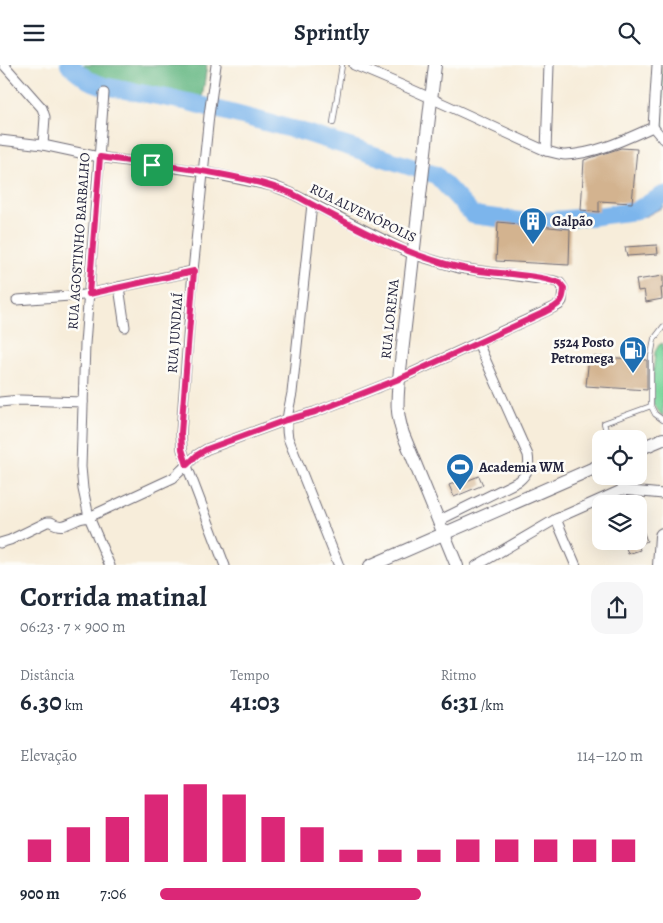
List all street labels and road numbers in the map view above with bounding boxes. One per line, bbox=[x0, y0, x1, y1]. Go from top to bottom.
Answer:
street label: RUA AGOSTINHO BARBALHO bbox=[63, 151, 95, 330]
street label: RUA ALVENÓPOLIS bbox=[306, 179, 420, 247]
street label: RUA LORENA bbox=[376, 277, 404, 360]
street label: RUA JUNDIAÍ bbox=[163, 292, 187, 374]

